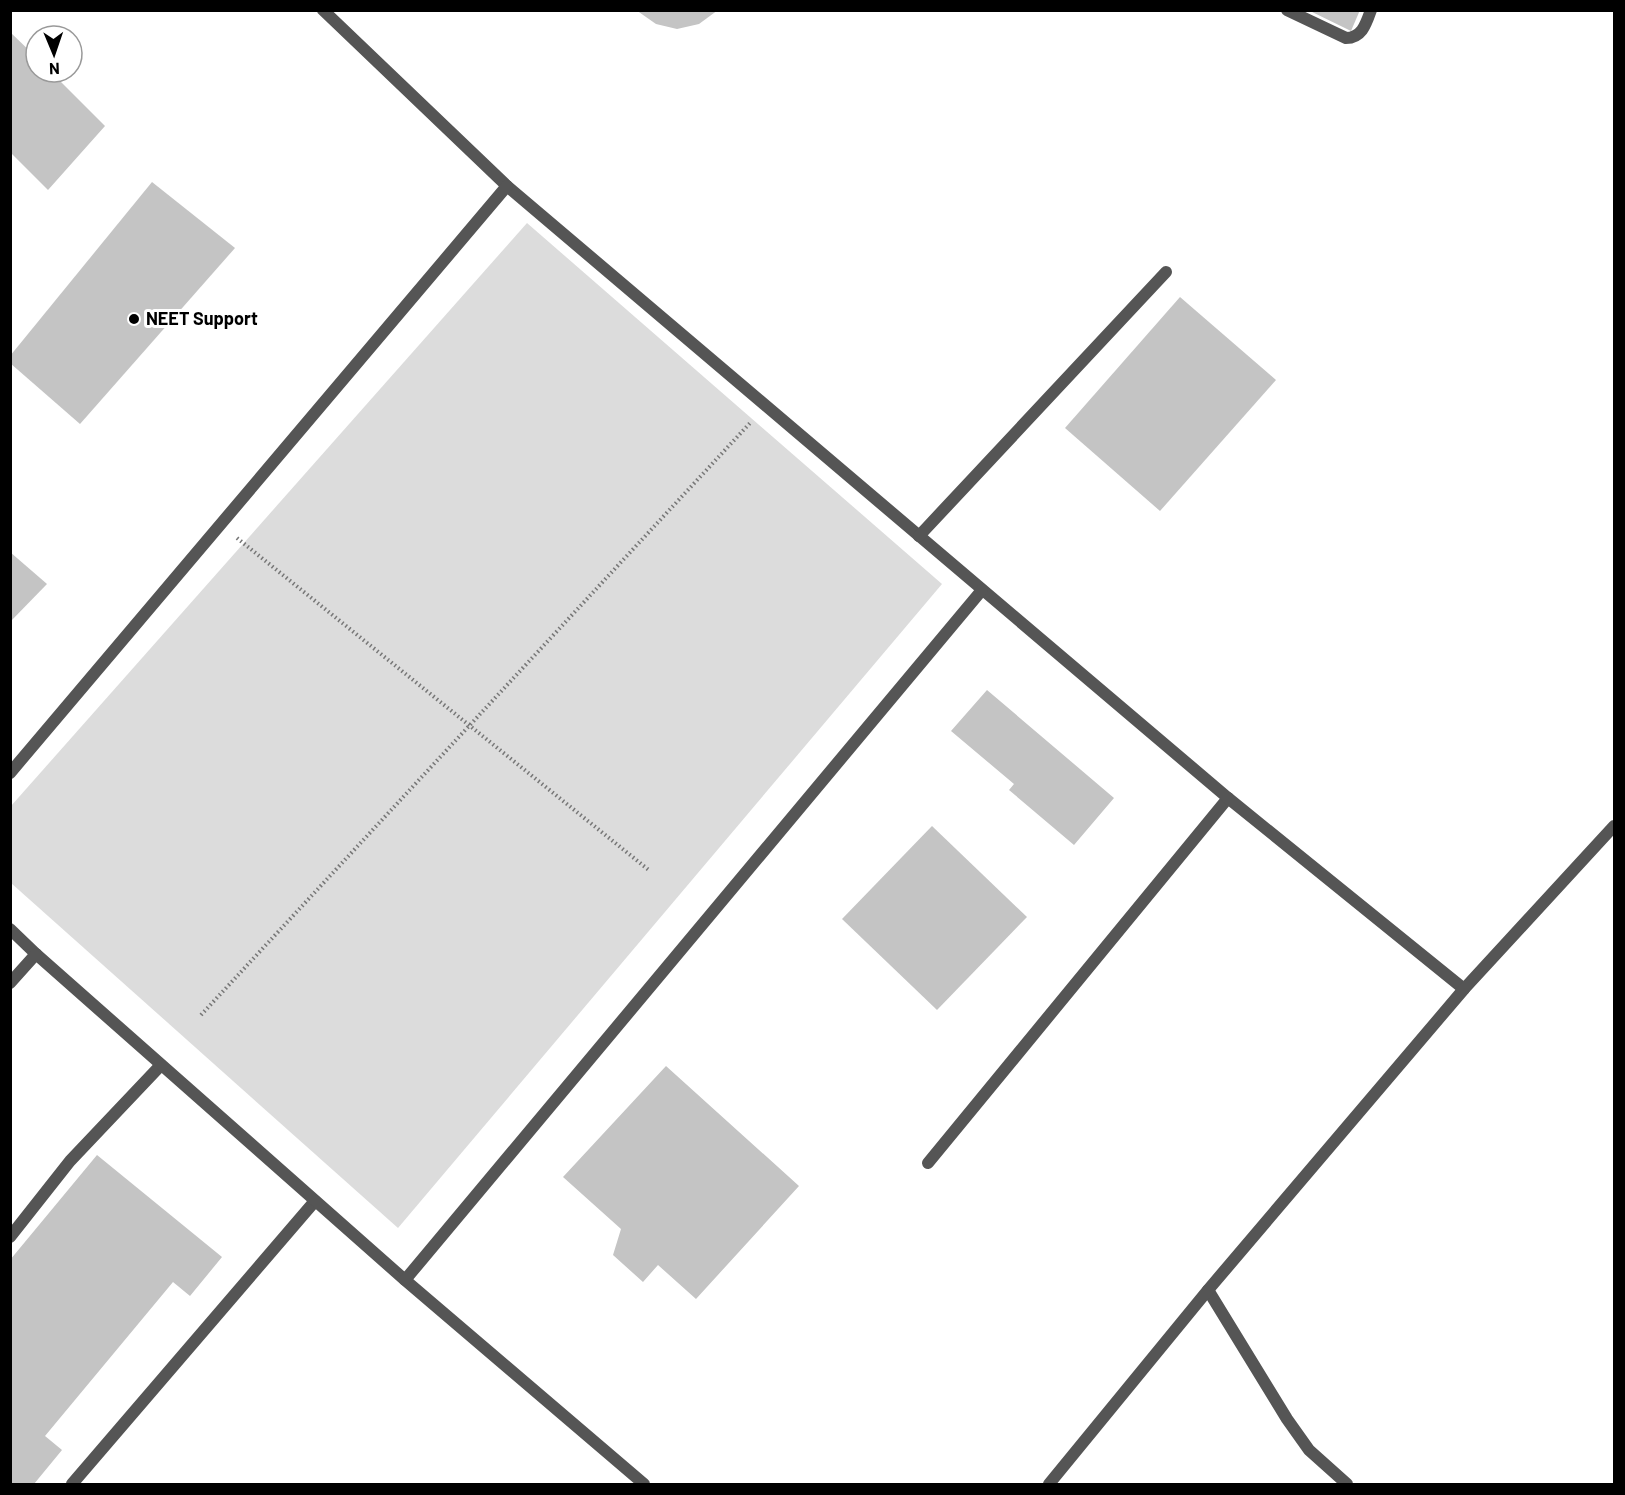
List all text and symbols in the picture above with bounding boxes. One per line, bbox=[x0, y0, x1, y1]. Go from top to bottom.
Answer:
north arrow bbox=[24, 24, 84, 84]
text: N bbox=[49, 60, 60, 79]
place label: NEET Support bbox=[146, 307, 258, 329]
marker: NEET Support bbox=[127, 312, 141, 326]

